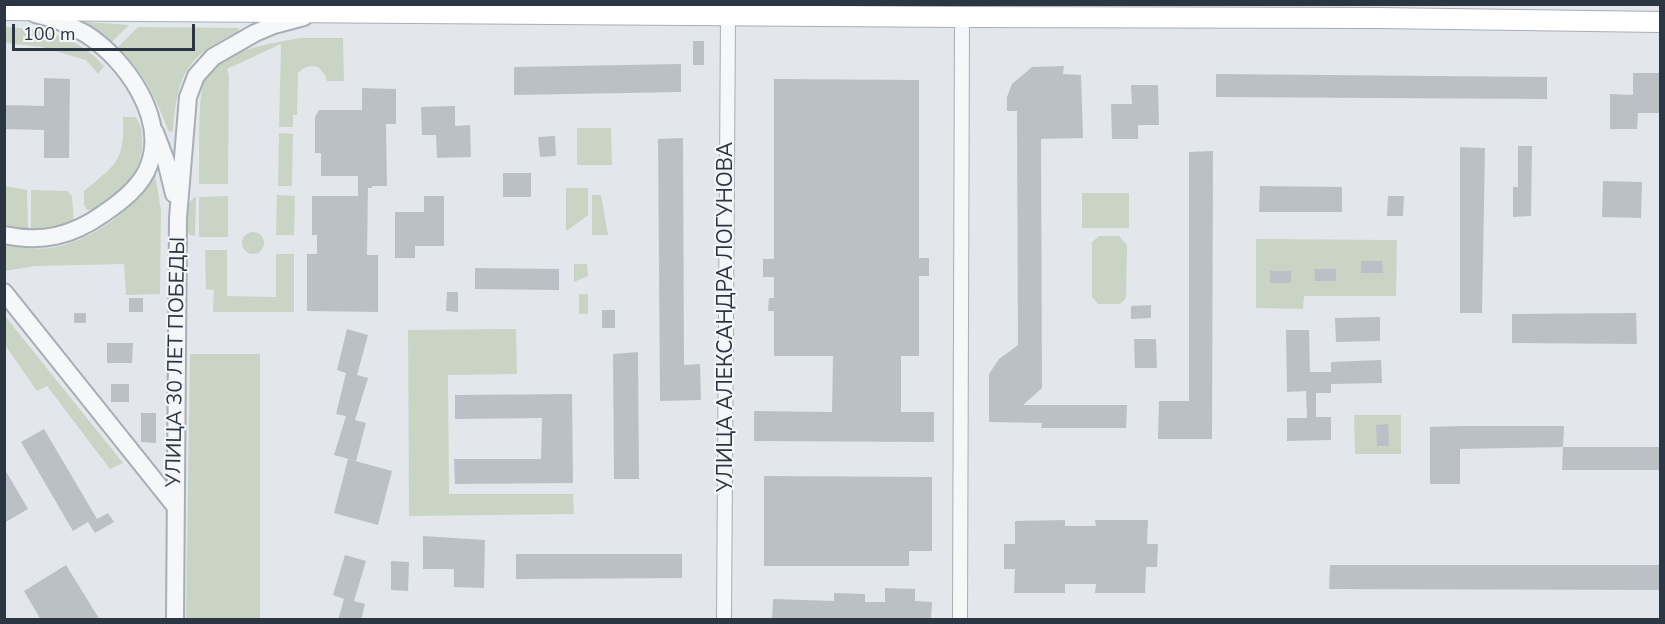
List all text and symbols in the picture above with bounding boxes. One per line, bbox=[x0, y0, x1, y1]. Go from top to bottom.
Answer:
scale bar bbox=[15, 12, 198, 50]
text: 100 m bbox=[23, 22, 75, 46]
street label: УЛИЦА АЛЕКСАНДРА ЛОГУНОВА bbox=[714, 142, 740, 492]
street label: УЛИЦА 30 ЛЕТ ПОБЕДЫ bbox=[162, 237, 192, 487]

